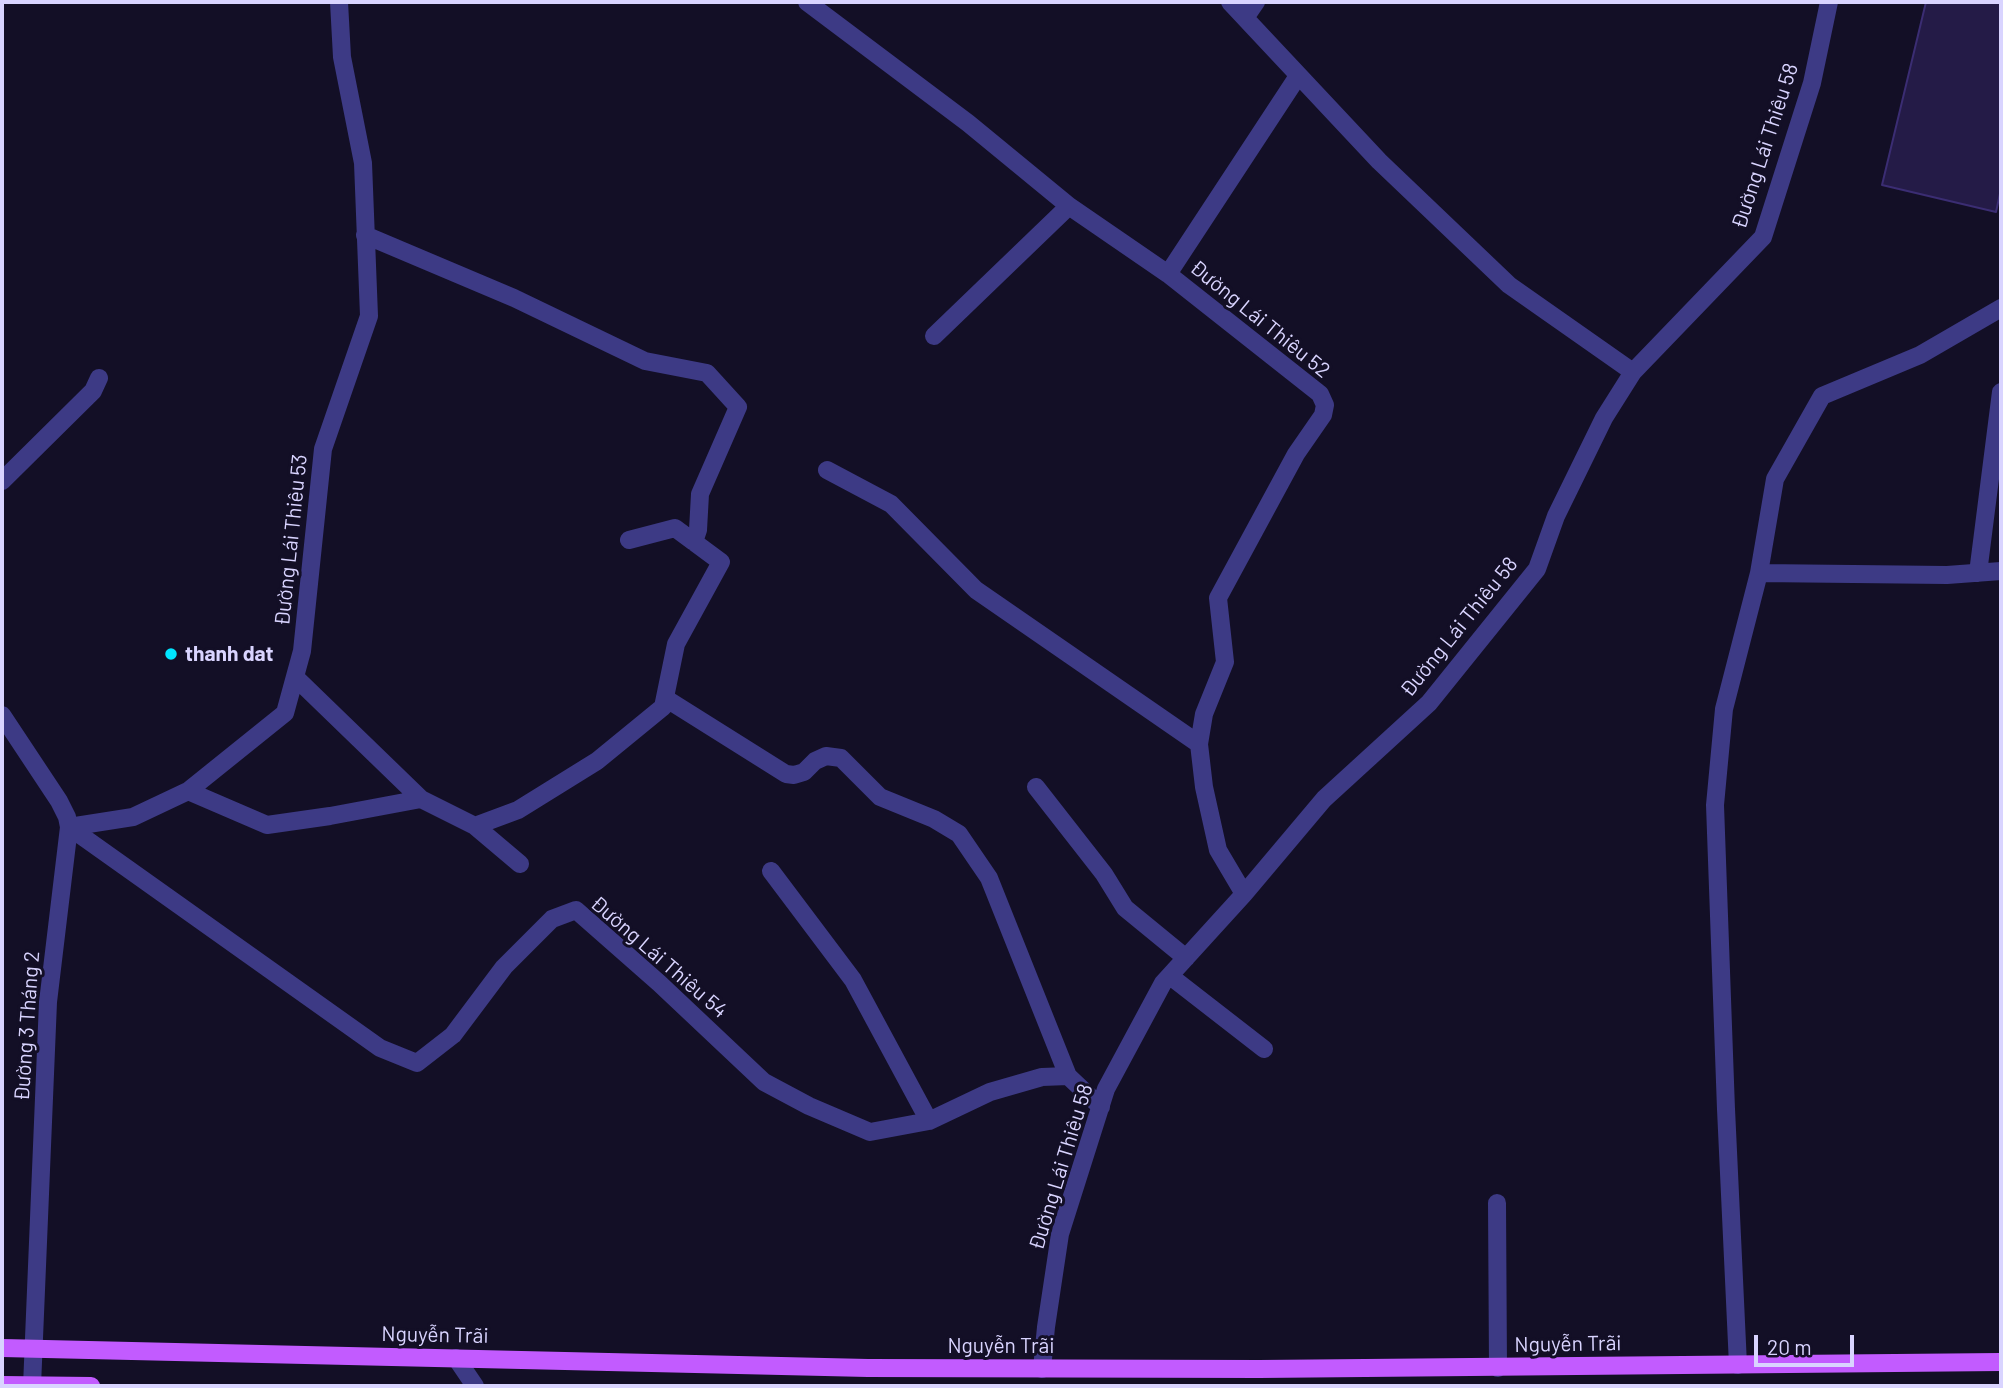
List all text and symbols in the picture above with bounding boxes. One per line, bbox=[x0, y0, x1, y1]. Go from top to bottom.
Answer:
street label: Đường Lái Thiêu 58 bbox=[1726, 60, 1804, 232]
street label: Đường Lái Thiêu 52 bbox=[1185, 255, 1335, 383]
street label: Đường Lái Thiêu 53 bbox=[269, 453, 313, 627]
street label: Đường Lái Thiêu 58 bbox=[1395, 552, 1523, 702]
place label: thanh dat bbox=[185, 641, 273, 667]
marker: thanh dat bbox=[163, 646, 179, 662]
street label: Đường Lái Thiêu 54 bbox=[585, 891, 733, 1023]
street label: Đường 3 Tháng 2 bbox=[9, 950, 45, 1102]
street label: Đường Lái Thiêu 58 bbox=[1024, 1081, 1098, 1253]
street label: Nguyễn Trãi bbox=[381, 1321, 489, 1349]
scale bar bbox=[1758, 1322, 1858, 1366]
street label: Nguyễn Trãi bbox=[1514, 1330, 1622, 1358]
street label: Nguyễn Trãi bbox=[947, 1333, 1055, 1359]
text: 20 m bbox=[1767, 1334, 1812, 1359]

